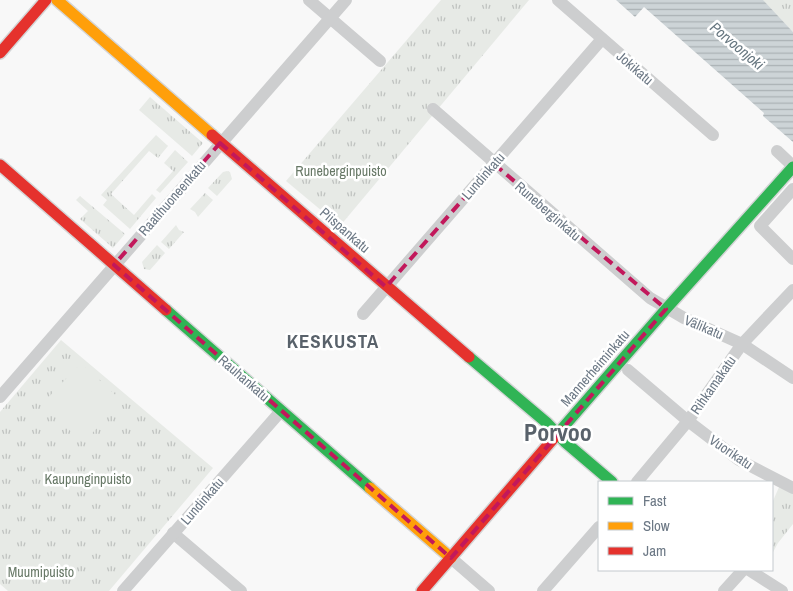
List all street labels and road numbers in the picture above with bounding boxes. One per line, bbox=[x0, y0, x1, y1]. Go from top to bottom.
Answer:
street label: Jokikatu bbox=[613, 47, 657, 89]
street label: Lundinkatu bbox=[458, 149, 508, 203]
street label: Raatihuoneenkatu bbox=[134, 157, 210, 239]
street label: Runeberginkatu bbox=[511, 177, 585, 245]
street label: Piispankatu bbox=[316, 203, 374, 257]
street label: Välikatu bbox=[682, 311, 726, 343]
street label: Mannerheiminkatu bbox=[557, 326, 633, 410]
street label: Rauhankatu bbox=[215, 351, 273, 405]
street label: Rihkamakatu bbox=[686, 352, 740, 418]
street label: Vuorikatu bbox=[706, 431, 756, 473]
street label: Lundinkatu bbox=[177, 474, 227, 528]

